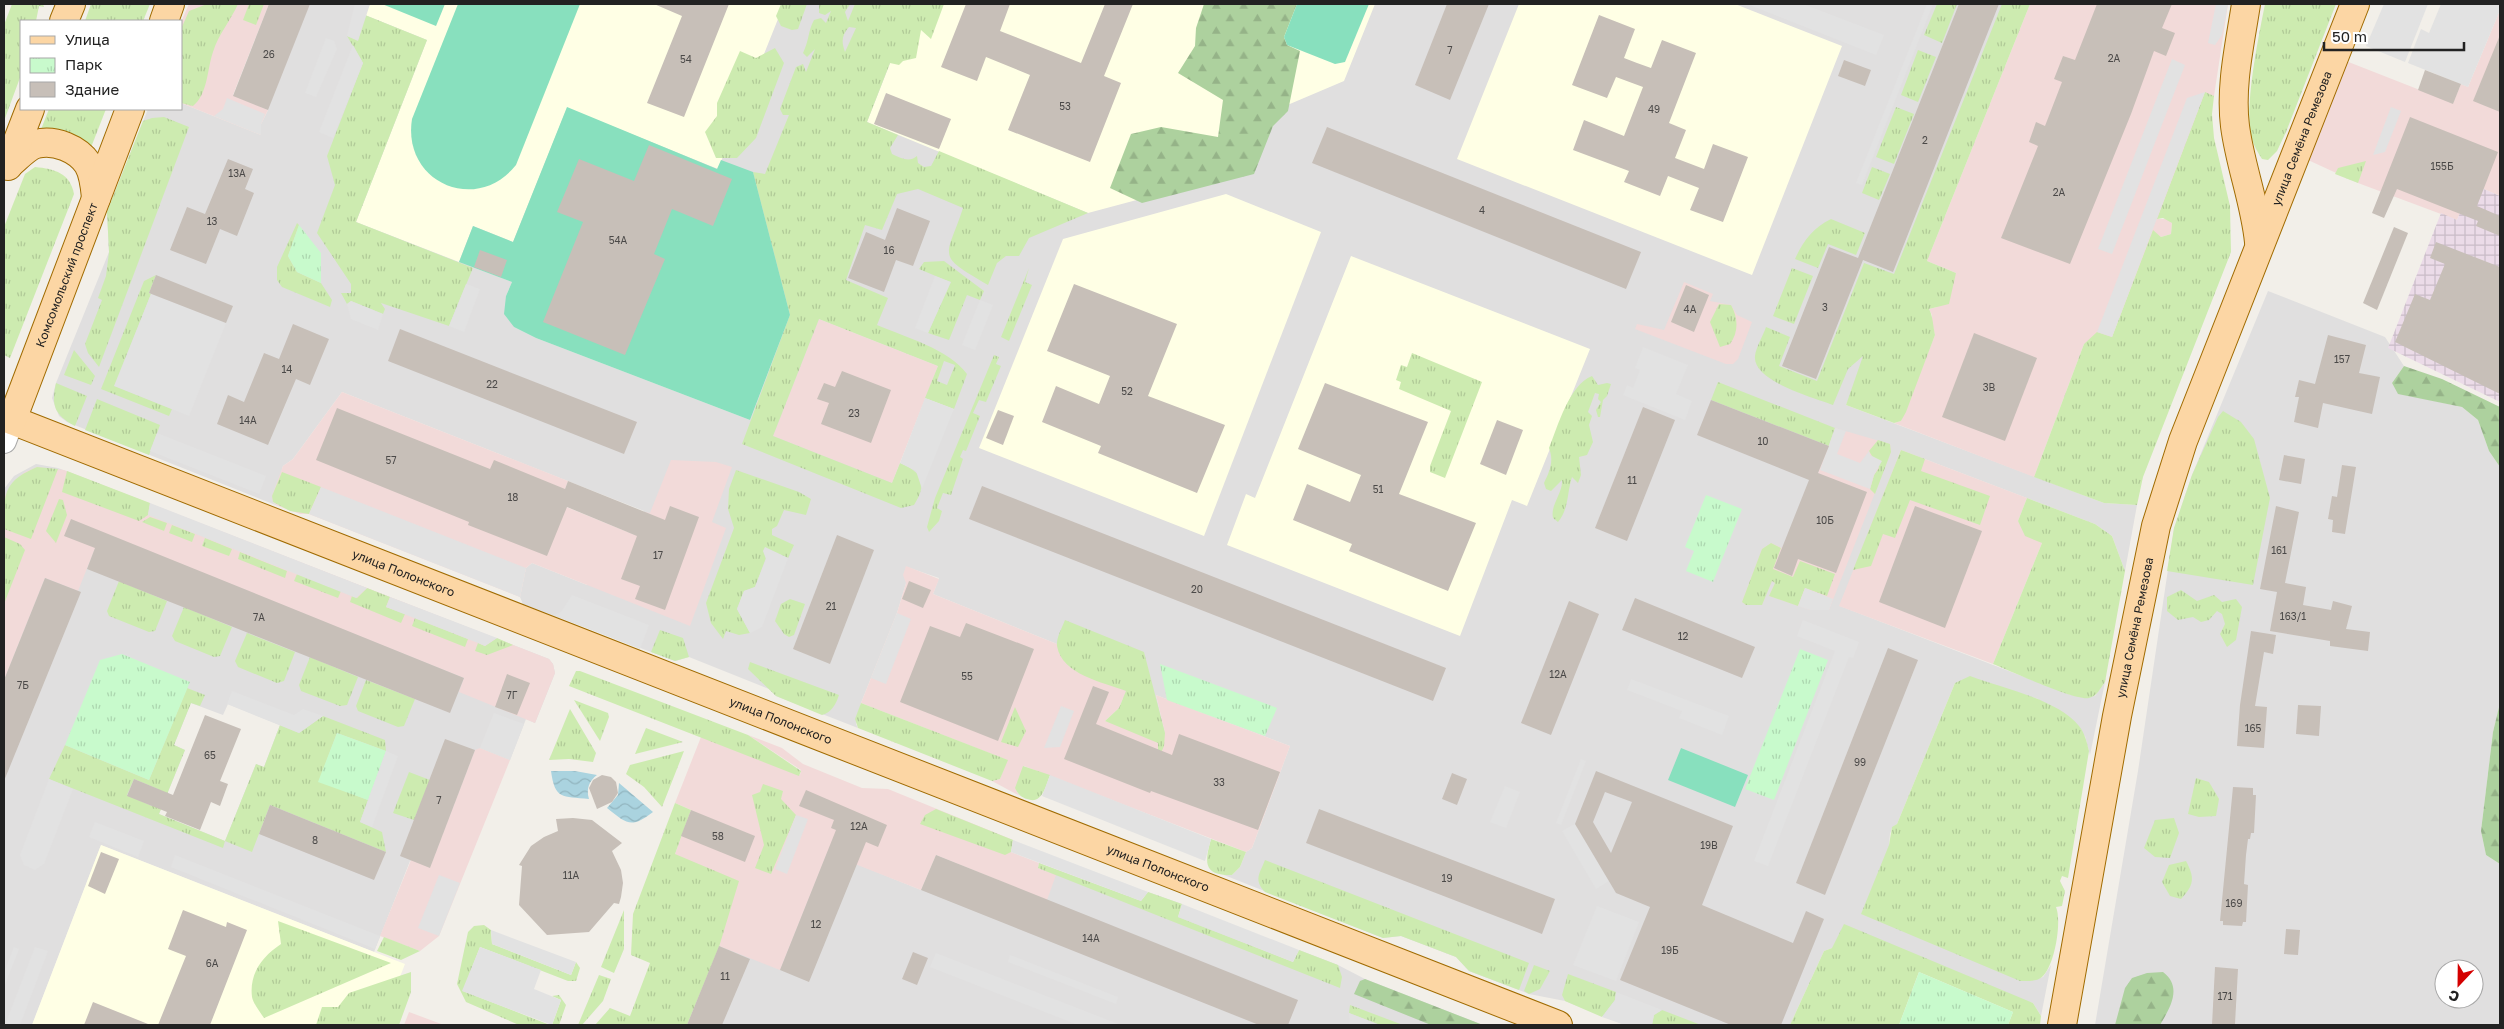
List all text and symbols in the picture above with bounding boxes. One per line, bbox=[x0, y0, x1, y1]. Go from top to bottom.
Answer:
legend bbox=[20, 20, 182, 110]
scale bar bbox=[2324, 20, 2464, 52]
text: 50 m bbox=[2332, 27, 2367, 45]
text: Улица bbox=[65, 30, 110, 48]
house number: 7 bbox=[1447, 44, 1453, 56]
house number: 26 bbox=[263, 48, 275, 60]
house number: 2А bbox=[2108, 52, 2121, 64]
house number: 54 bbox=[680, 53, 692, 65]
text: Парк bbox=[65, 55, 103, 73]
street label: улица Семёна Ремезова bbox=[2268, 69, 2335, 208]
text: Здание bbox=[65, 80, 119, 98]
house number: 53 bbox=[1059, 100, 1071, 112]
house number: 49 bbox=[1648, 103, 1660, 115]
house number: 2 bbox=[1922, 134, 1928, 146]
house number: 155Б bbox=[2430, 160, 2454, 172]
house number: 13А bbox=[228, 167, 246, 179]
house number: 2А bbox=[2053, 186, 2066, 198]
street label: Комсомольский проспект bbox=[32, 200, 101, 349]
house number: 4 bbox=[1479, 204, 1485, 216]
house number: 13 bbox=[207, 215, 217, 227]
house number: 54А bbox=[609, 234, 628, 246]
house number: 16 bbox=[884, 244, 894, 256]
house number: 3 bbox=[1822, 301, 1828, 313]
house number: 4А bbox=[1684, 303, 1697, 315]
house number: 157 bbox=[2334, 353, 2350, 365]
house number: 14 bbox=[282, 363, 292, 375]
house number: 22 bbox=[486, 378, 498, 390]
house number: 3В bbox=[1983, 381, 1996, 393]
house number: 52 bbox=[1121, 385, 1133, 397]
house number: 23 bbox=[848, 407, 860, 419]
house number: 14А bbox=[239, 414, 257, 426]
house number: 10 bbox=[1757, 435, 1769, 447]
house number: 57 bbox=[385, 454, 397, 466]
house number: 11 bbox=[1627, 474, 1637, 486]
house number: 51 bbox=[1373, 483, 1383, 495]
house number: 18 bbox=[508, 491, 518, 503]
house number: 10Б bbox=[1816, 514, 1834, 526]
house number: 161 bbox=[2271, 544, 2287, 556]
street label: улица Полонского bbox=[350, 546, 457, 600]
house number: 17 bbox=[653, 549, 663, 561]
street label: улица Семёна Ремезова bbox=[2113, 556, 2156, 699]
house number: 20 bbox=[1191, 583, 1203, 595]
house number: 21 bbox=[826, 600, 836, 612]
house number: 163/1 bbox=[2280, 610, 2306, 622]
house number: 7А bbox=[253, 611, 265, 623]
house number: 12 bbox=[1678, 630, 1689, 642]
house number: 12А bbox=[1549, 668, 1567, 680]
house number: 55 bbox=[961, 670, 973, 682]
house number: 7Б bbox=[17, 679, 29, 691]
house number: 7Г bbox=[507, 689, 518, 701]
street label: улица Полонского bbox=[727, 694, 834, 747]
house number: 165 bbox=[2245, 722, 2262, 734]
house number: 65 bbox=[204, 749, 216, 761]
house number: 99 bbox=[1854, 756, 1866, 768]
house number: 33 bbox=[1213, 776, 1225, 788]
house number: 7 bbox=[436, 794, 442, 806]
house number: 12А bbox=[850, 820, 868, 832]
house number: 58 bbox=[712, 830, 724, 842]
house number: 8 bbox=[312, 834, 318, 846]
house number: 19В bbox=[1700, 839, 1718, 851]
street label: улица Полонского bbox=[1105, 841, 1211, 895]
house number: 11А bbox=[563, 869, 579, 881]
house number: 19 bbox=[1442, 872, 1452, 884]
house number: 169 bbox=[2226, 897, 2242, 909]
house number: 12 bbox=[811, 918, 822, 930]
house number: 14А bbox=[1082, 932, 1100, 944]
house number: 19Б bbox=[1661, 944, 1679, 956]
house number: 6А bbox=[206, 957, 219, 969]
north arrow bbox=[2434, 959, 2484, 1009]
house number: 11 bbox=[720, 970, 730, 982]
text: С bbox=[2446, 987, 2462, 1006]
house number: 171 bbox=[2218, 990, 2233, 1002]

